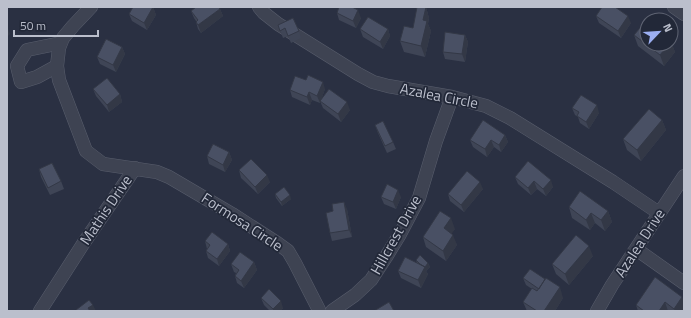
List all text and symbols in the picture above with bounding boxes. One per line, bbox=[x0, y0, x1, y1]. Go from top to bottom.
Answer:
scale bar bbox=[14, 12, 98, 38]
north arrow bbox=[639, 12, 679, 52]
text: 50 m bbox=[20, 16, 46, 35]
text: N bbox=[659, 21, 677, 35]
street label: Azalea Circle bbox=[398, 77, 480, 114]
street label: Mathis Drive bbox=[74, 170, 137, 249]
street label: Formosa Circle bbox=[197, 187, 288, 257]
street label: Hillcrest Drive bbox=[364, 191, 427, 279]
street label: Azalea Drive bbox=[609, 204, 670, 282]

